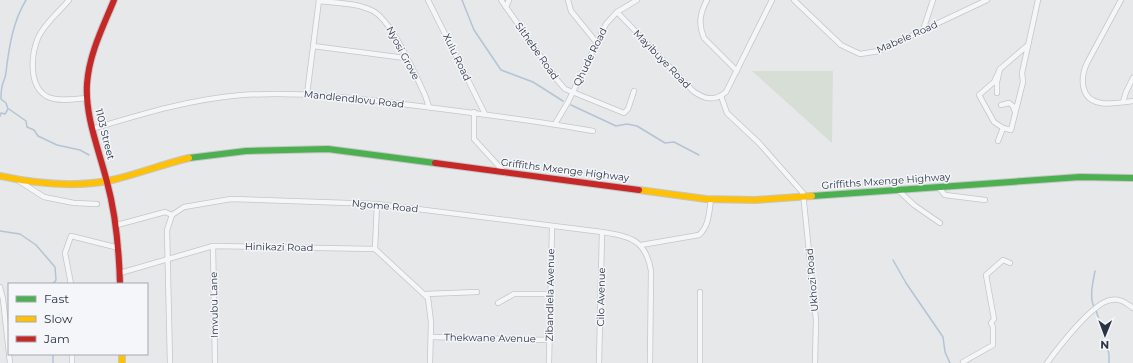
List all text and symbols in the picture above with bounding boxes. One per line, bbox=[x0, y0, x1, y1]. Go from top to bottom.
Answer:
street label: Mabele Road bbox=[874, 18, 940, 56]
street label: Sithebe Road bbox=[512, 20, 562, 82]
street label: Nyosi Grove bbox=[383, 24, 423, 82]
street label: Qhude Road bbox=[570, 26, 610, 88]
street label: Mayibuye Road bbox=[631, 27, 693, 91]
street label: Xulu Road bbox=[440, 31, 474, 83]
street label: Mandlendlovu Road bbox=[303, 87, 405, 111]
street label: 1103 Street bbox=[92, 107, 118, 161]
street label: Griffiths Mxenge Highway bbox=[500, 156, 631, 184]
street label: Griffiths Mxenge Highway bbox=[821, 170, 951, 192]
street label: Ngome Road bbox=[351, 197, 419, 215]
street label: Hinikazi Road bbox=[245, 240, 313, 254]
street label: Zibandlela Avenue bbox=[543, 248, 557, 342]
street label: Ukhozi Road bbox=[803, 248, 821, 312]
street label: Cilo Avenue bbox=[594, 267, 608, 327]
street label: Imvubu Lane bbox=[207, 272, 221, 338]
legend bbox=[8, 283, 148, 355]
text: Fast bbox=[44, 291, 69, 306]
text: Slow bbox=[44, 311, 73, 326]
north arrow bbox=[1085, 315, 1125, 355]
text: Jam bbox=[43, 331, 70, 346]
street label: Thekwane Avenue bbox=[444, 331, 536, 345]
text: N bbox=[1100, 338, 1109, 352]

